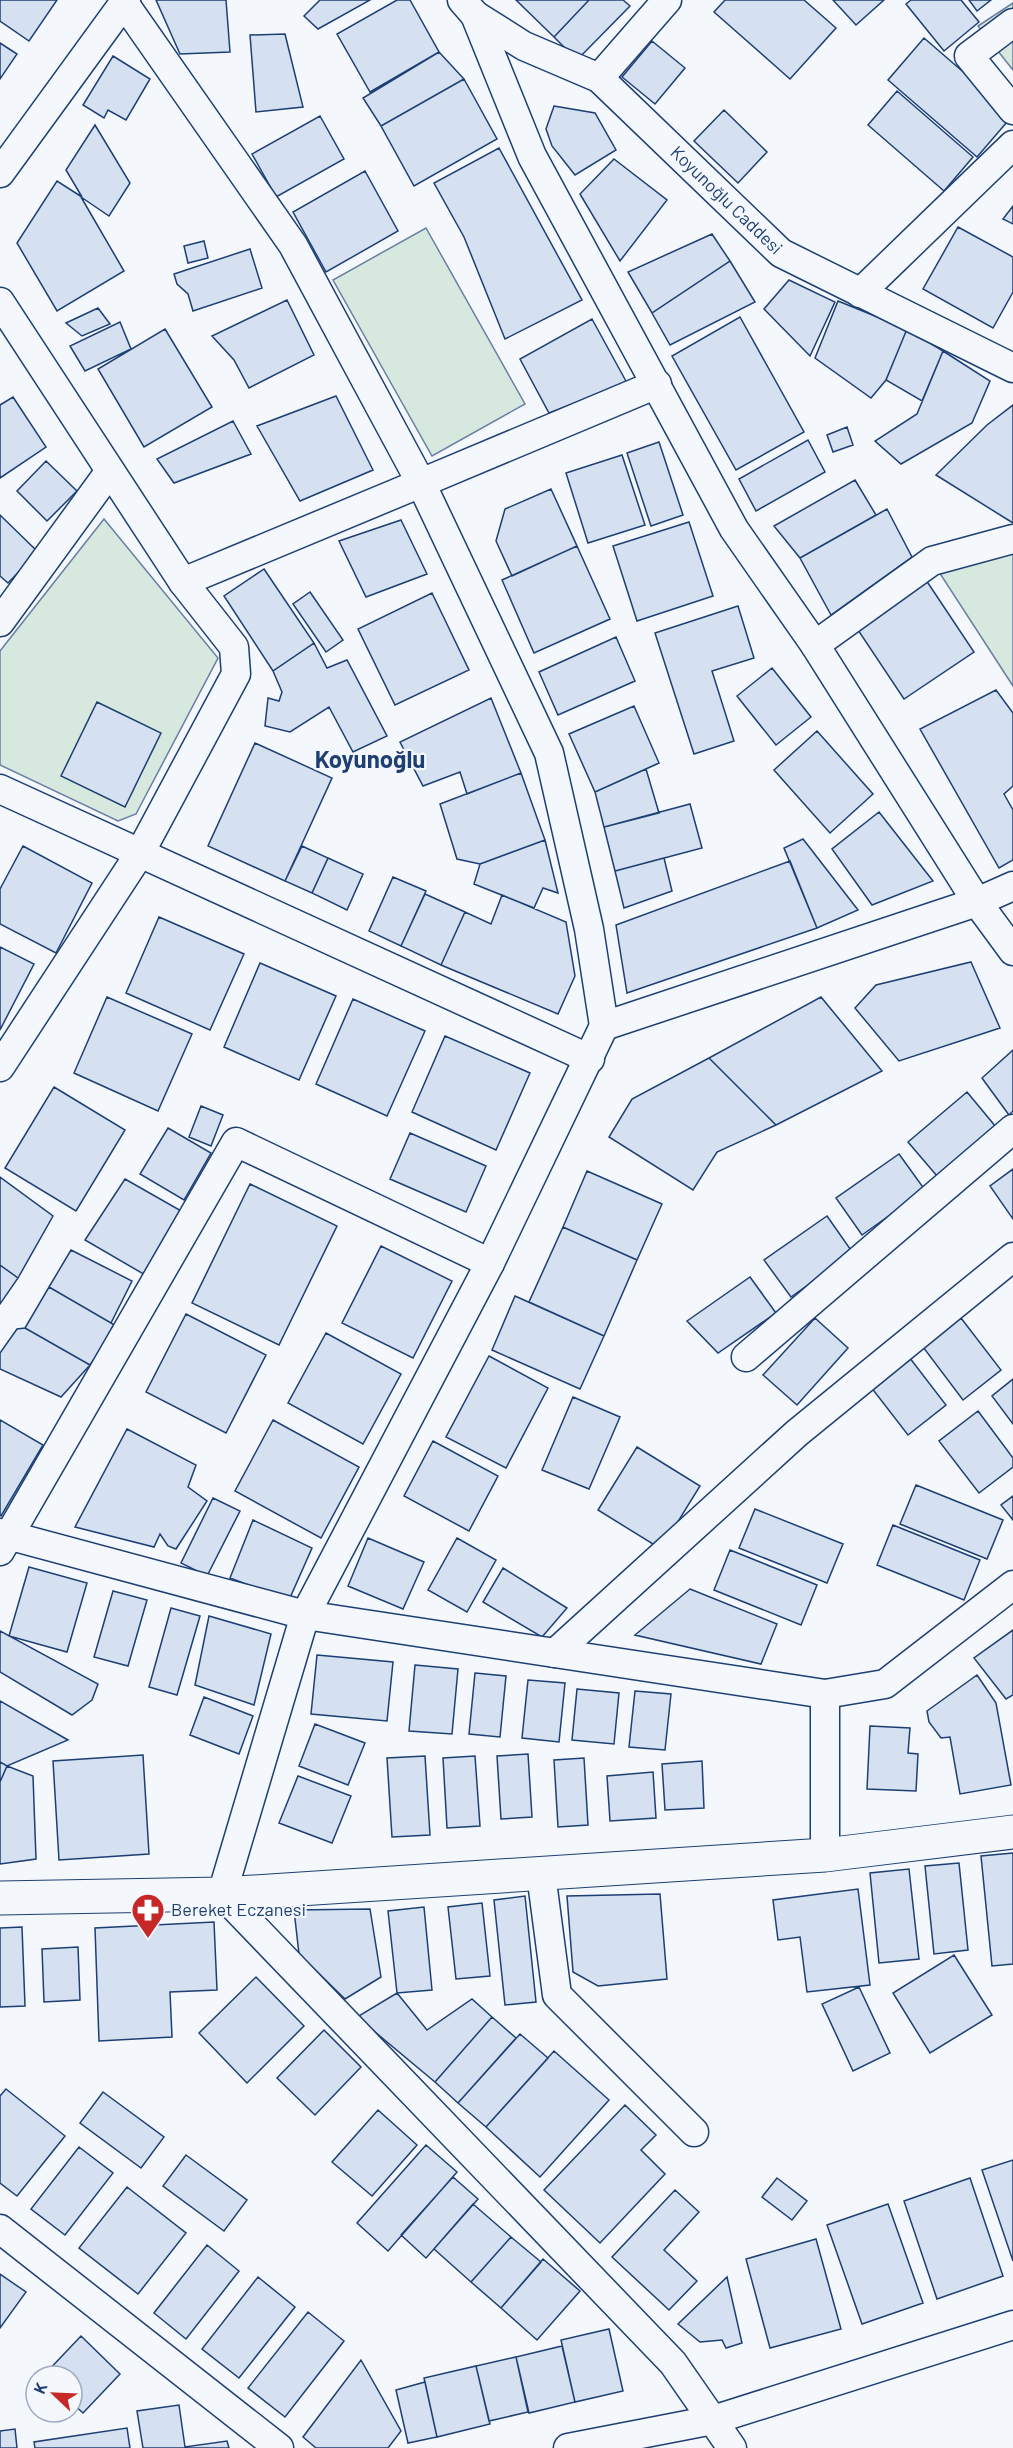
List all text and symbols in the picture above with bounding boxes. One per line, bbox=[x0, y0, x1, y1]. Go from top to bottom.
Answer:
street label: Koyunoğlu Caddesi bbox=[666, 141, 788, 259]
district label: Koyunoğlu bbox=[315, 744, 425, 773]
pharmacy icon: Bereket Eczanesi bbox=[130, 1892, 166, 1939]
place label: Bereket Eczanesi bbox=[171, 1898, 306, 1920]
north arrow bbox=[24, 2364, 84, 2424]
text: K bbox=[29, 2380, 50, 2396]

